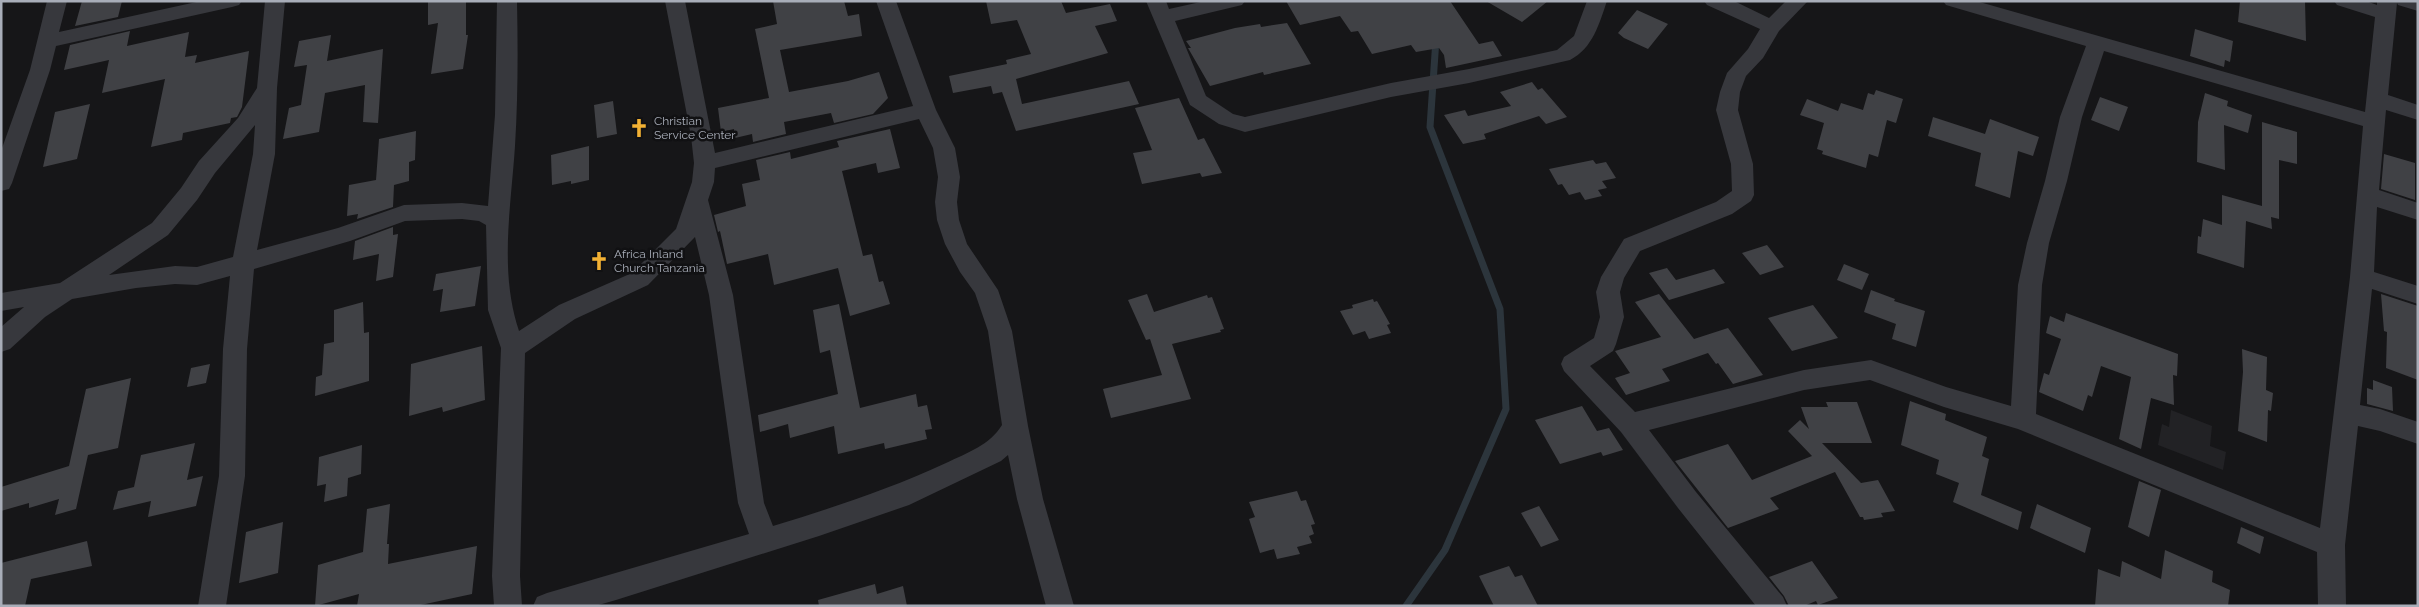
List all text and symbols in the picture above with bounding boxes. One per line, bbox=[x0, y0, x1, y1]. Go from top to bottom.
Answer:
place label: Christian Service Center bbox=[654, 114, 736, 142]
church icon: Christian Service Center bbox=[628, 117, 650, 139]
place label: Africa Inland Church Tanzania bbox=[614, 247, 705, 275]
church icon: Africa Inland Church Tanzania bbox=[588, 250, 610, 272]

